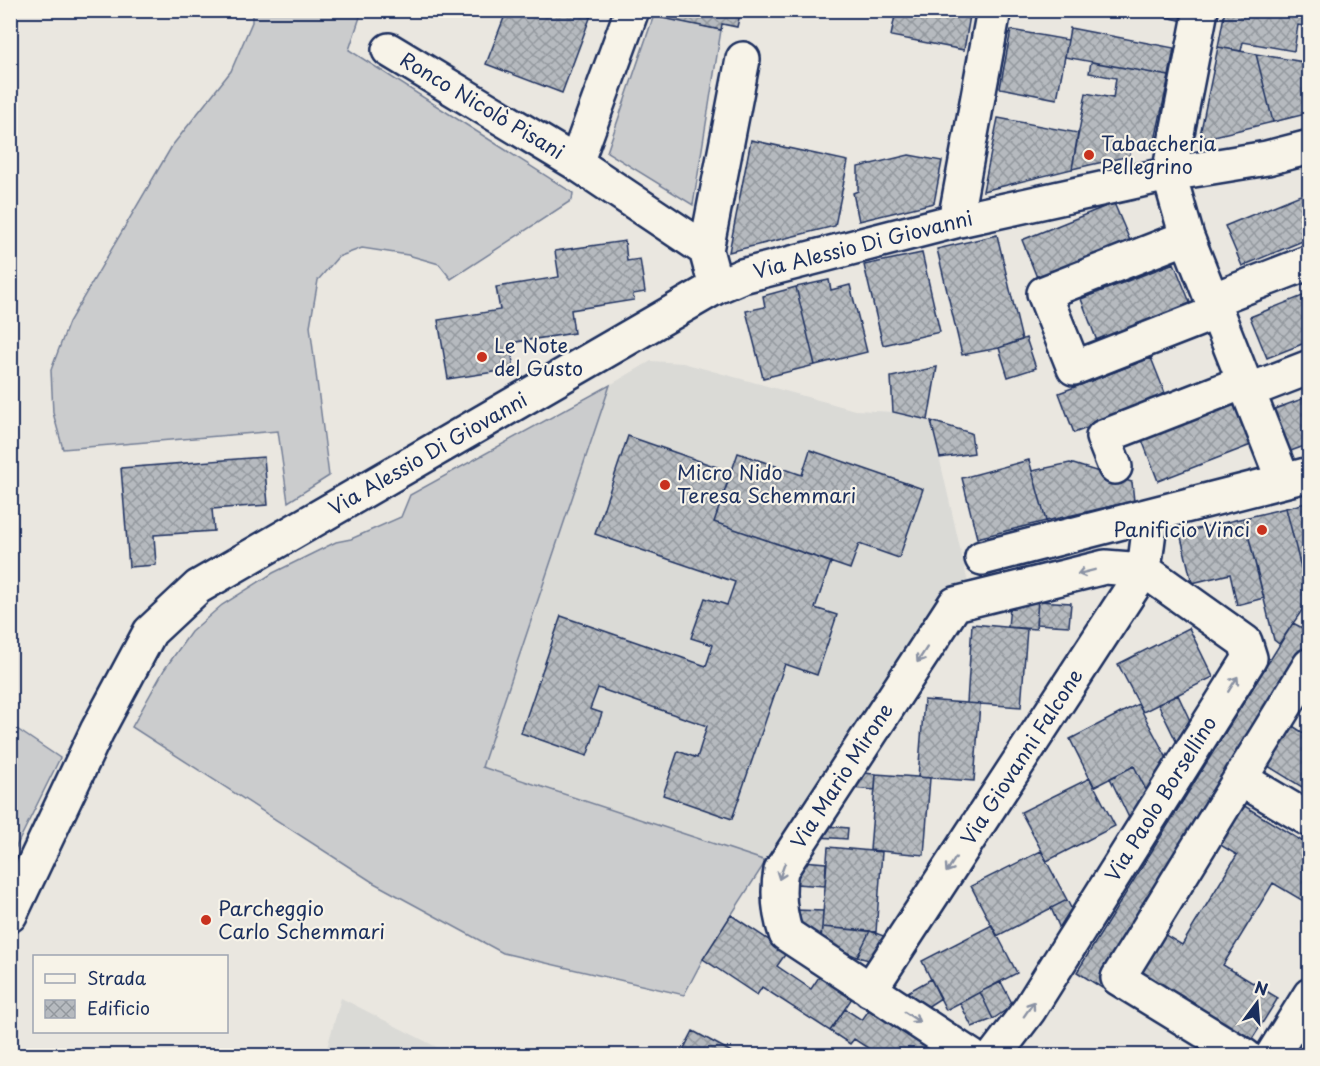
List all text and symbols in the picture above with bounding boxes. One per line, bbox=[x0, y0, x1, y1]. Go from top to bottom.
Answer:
street label: Ronco Nicolò Pisani bbox=[395, 44, 570, 166]
place label: Tabaccheria Pellegrino bbox=[1101, 128, 1217, 181]
marker: Tabaccheria Pellegrino bbox=[1082, 148, 1096, 162]
street label: Via Alessio Di Giovanni bbox=[750, 202, 976, 286]
place label: Le Note del Gusto bbox=[494, 330, 583, 383]
marker: Le Note del Gusto bbox=[475, 350, 489, 364]
street label: Via Alessio Di Giovanni bbox=[323, 384, 532, 522]
place label: Micro Nido Teresa Schemmari bbox=[677, 457, 856, 510]
marker: Micro Nido Teresa Schemmari bbox=[658, 478, 672, 492]
place label: Panificio Vinci bbox=[1113, 514, 1250, 544]
marker: Panificio Vinci bbox=[1255, 523, 1269, 537]
one-way arrow bbox=[1077, 566, 1096, 578]
one-way arrow bbox=[916, 646, 928, 662]
street label: Via Giovanni Falcone bbox=[953, 662, 1090, 851]
one-way arrow bbox=[1228, 676, 1240, 693]
street label: Via Mario Mirone bbox=[783, 697, 900, 854]
street label: Via Paolo Borsellino bbox=[1097, 710, 1223, 887]
one-way arrow bbox=[945, 857, 957, 873]
one-way arrow bbox=[776, 861, 787, 880]
place label: Parcheggio Carlo Schemmari bbox=[218, 893, 385, 946]
marker: Parcheggio Carlo Schemmari bbox=[199, 913, 213, 927]
legend bbox=[33, 955, 228, 1033]
text: Strada bbox=[87, 964, 147, 991]
north arrow bbox=[1227, 973, 1287, 1033]
text: N bbox=[1252, 974, 1271, 1001]
text: Edificio bbox=[87, 994, 150, 1021]
one-way arrow bbox=[1023, 1001, 1035, 1018]
one-way arrow bbox=[903, 1011, 920, 1023]

